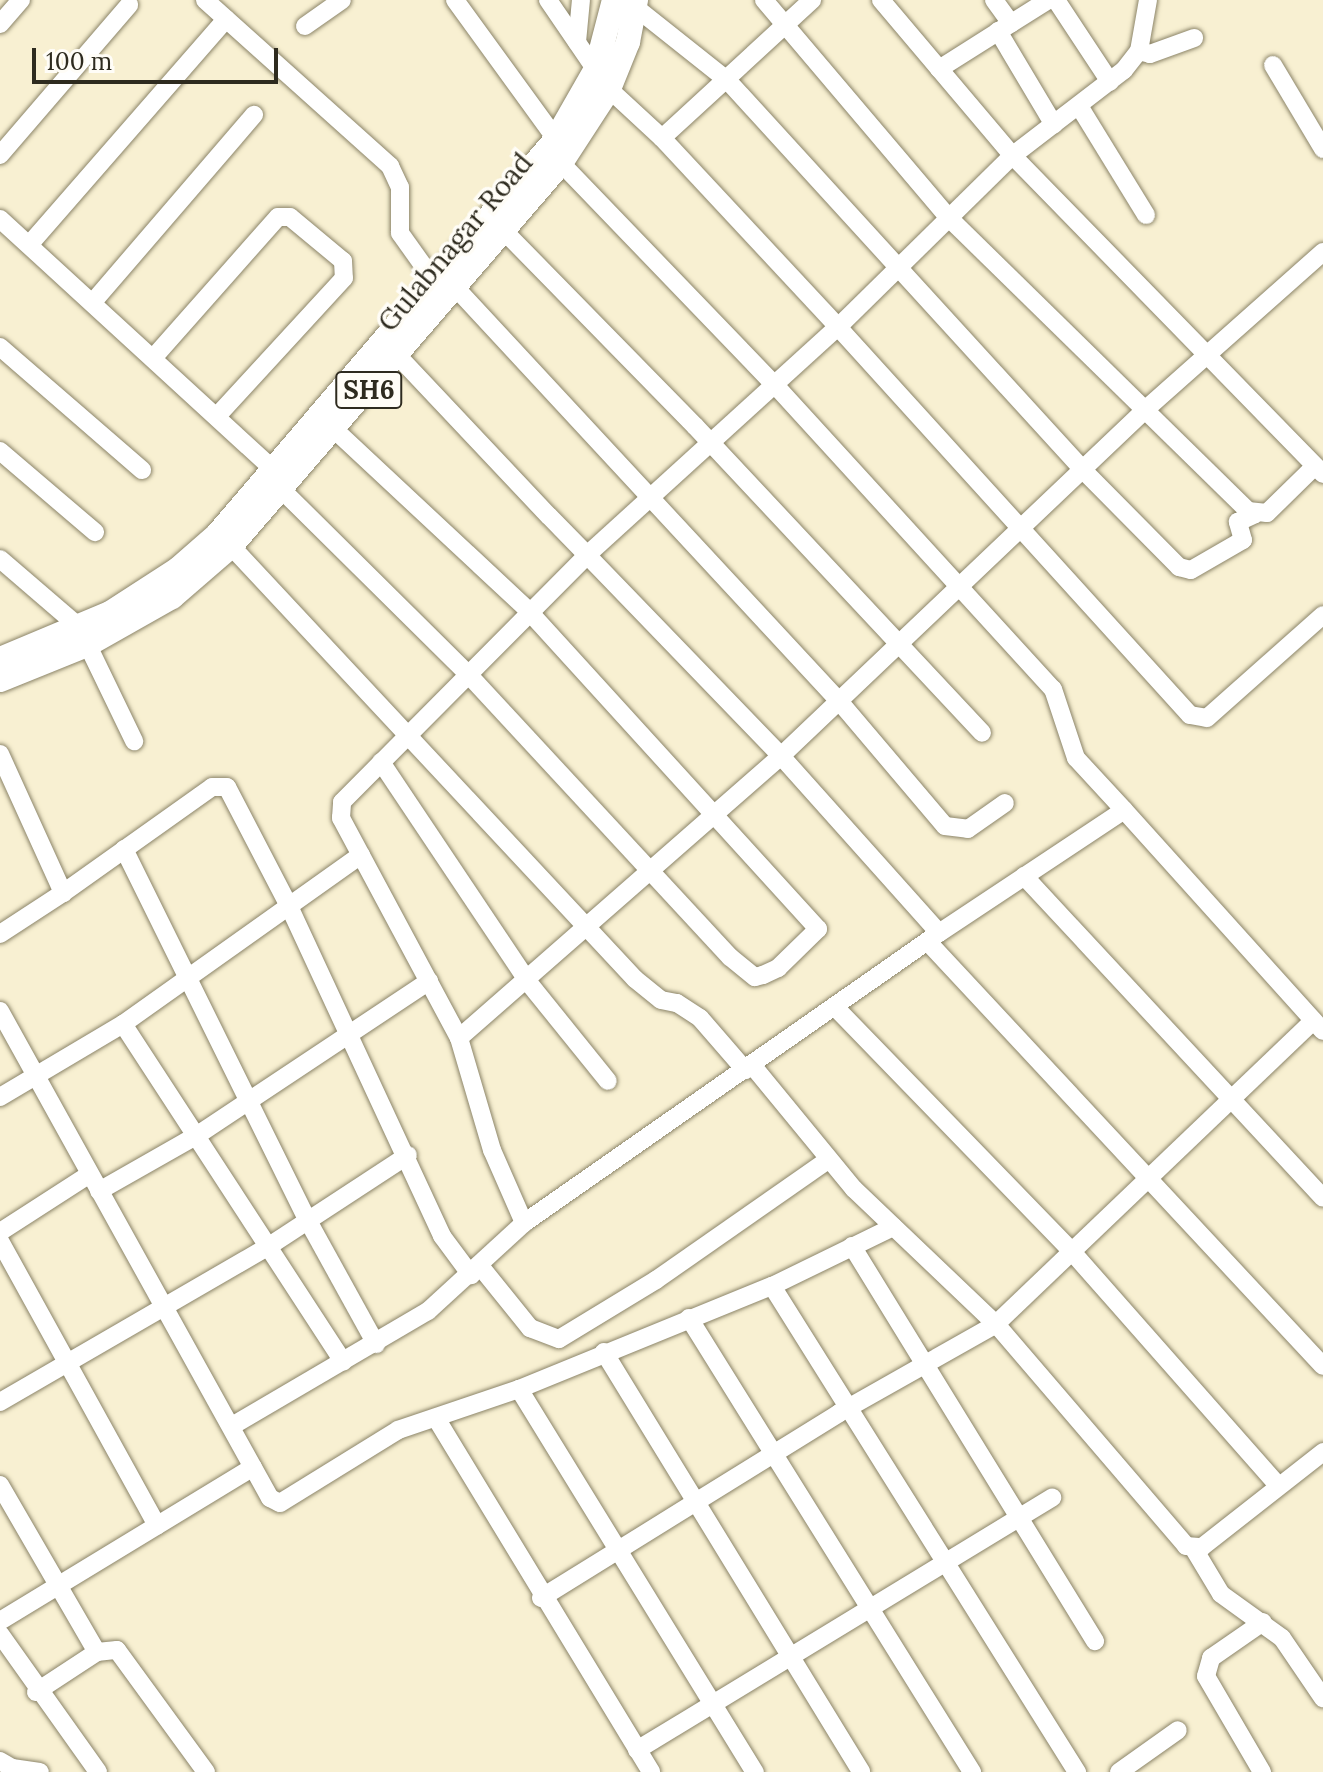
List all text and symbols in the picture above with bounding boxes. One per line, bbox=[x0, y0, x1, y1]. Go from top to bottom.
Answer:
scale bar bbox=[36, 32, 282, 82]
text: 100 m bbox=[46, 46, 112, 77]
street label: Gulabnagar Road bbox=[371, 146, 539, 338]
road number: SH6 bbox=[335, 368, 403, 412]

